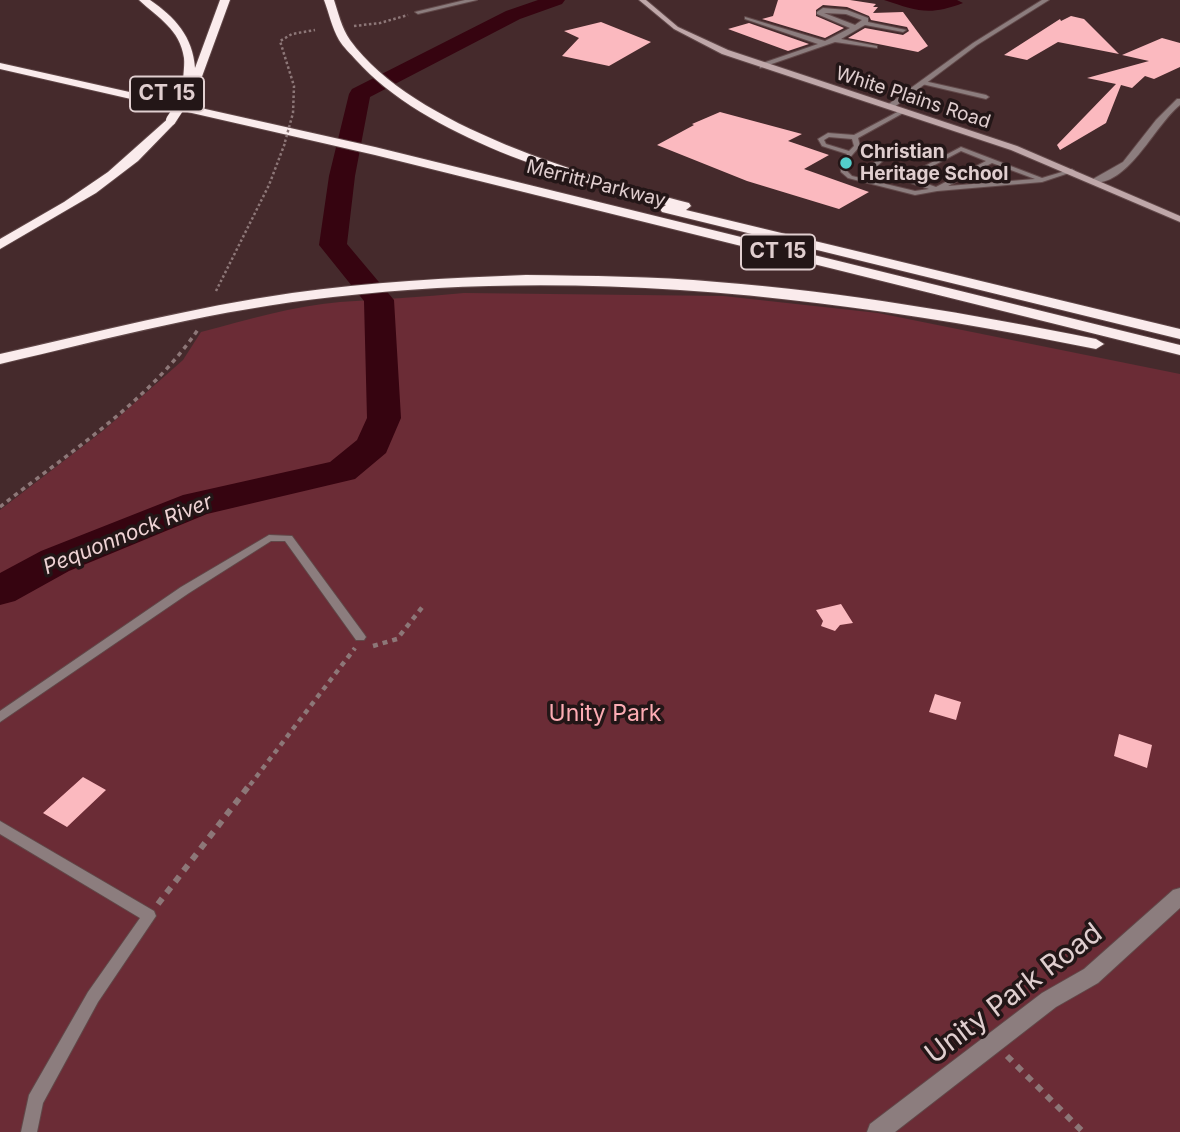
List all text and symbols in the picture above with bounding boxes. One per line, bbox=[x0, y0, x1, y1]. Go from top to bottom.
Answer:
street label: White Plains Road bbox=[833, 62, 993, 134]
road number: CT 15 bbox=[130, 76, 204, 112]
place label: Christian Heritage School bbox=[860, 141, 1008, 185]
marker: Christian Heritage School bbox=[838, 155, 854, 171]
street label: Merritt Parkway bbox=[524, 156, 668, 212]
road number: CT 15 bbox=[741, 234, 815, 270]
water label: Pequonnock River bbox=[40, 490, 216, 580]
park label: Unity Park bbox=[549, 700, 661, 728]
street label: Unity Park Road bbox=[919, 917, 1109, 1071]

